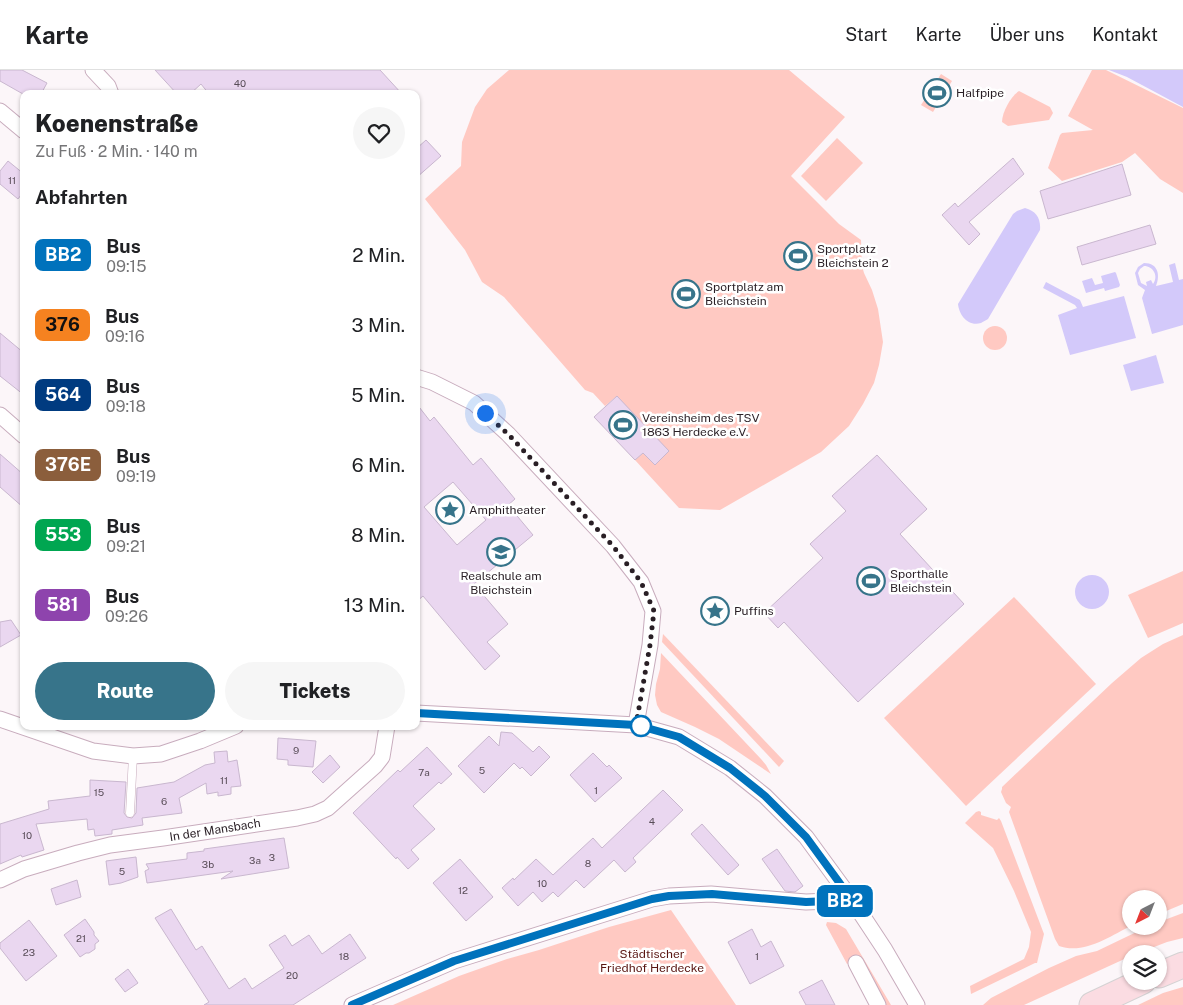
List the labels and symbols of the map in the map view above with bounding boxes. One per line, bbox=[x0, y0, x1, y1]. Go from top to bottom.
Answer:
house number: 40 bbox=[234, 77, 246, 89]
sports icon: Halfpipe bbox=[922, 78, 952, 108]
place label: Halfpipe bbox=[956, 86, 1004, 100]
house number: 11 bbox=[8, 174, 16, 186]
sports icon: Sportplatz Bleichstein 2 bbox=[783, 241, 813, 271]
place label: Sportplatz Bleichstein 2 bbox=[817, 242, 889, 270]
sports icon: Sportplatz am Bleichstein bbox=[671, 279, 701, 309]
place label: Sportplatz am Bleichstein bbox=[705, 280, 784, 308]
your location bbox=[473, 401, 498, 426]
sports icon: Vereinsheim des TSV 1863 Herdecke e.V. bbox=[608, 410, 638, 440]
place label: Vereinsheim des TSV 1863 Herdecke e.V. bbox=[642, 411, 759, 439]
place icon: Amphitheater bbox=[435, 495, 465, 525]
place label: Amphitheater bbox=[469, 503, 546, 517]
school or university icon: Realschule am Bleichstein bbox=[486, 537, 516, 567]
sports icon: Sporthalle Bleichstein bbox=[856, 566, 886, 596]
place label: Sporthalle Bleichstein bbox=[890, 567, 952, 595]
place label: Realschule am Bleichstein bbox=[460, 569, 542, 597]
place icon: Puffins bbox=[700, 596, 730, 626]
place label: Puffins bbox=[734, 604, 774, 618]
unlabelled marker bbox=[630, 715, 652, 737]
house number: 9 bbox=[293, 744, 299, 756]
house number: 5 bbox=[479, 764, 485, 776]
house number: 7a bbox=[418, 766, 430, 778]
house number: 11 bbox=[220, 774, 228, 786]
house number: 1 bbox=[594, 784, 598, 796]
house number: 15 bbox=[94, 786, 104, 798]
house number: 6 bbox=[161, 795, 167, 807]
house number: 4 bbox=[649, 815, 655, 827]
street label: In der Mansbach bbox=[169, 816, 262, 844]
house number: 10 bbox=[22, 829, 32, 841]
house number: 3 bbox=[269, 851, 275, 863]
house number: 3a bbox=[249, 854, 261, 866]
house number: 8 bbox=[585, 857, 591, 869]
house number: 3b bbox=[202, 858, 214, 870]
house number: 5 bbox=[119, 865, 125, 877]
house number: 10 bbox=[537, 877, 547, 889]
house number: 12 bbox=[458, 884, 468, 896]
line badge: BB2 bbox=[816, 885, 874, 917]
north arrow bbox=[1122, 890, 1168, 935]
house number: 21 bbox=[76, 932, 86, 944]
house number: 23 bbox=[23, 946, 35, 958]
park label: Städtischer Friedhof Herdecke bbox=[600, 947, 704, 975]
house number: 18 bbox=[339, 950, 349, 962]
house number: 1 bbox=[755, 950, 759, 962]
house number: 20 bbox=[286, 969, 298, 981]

